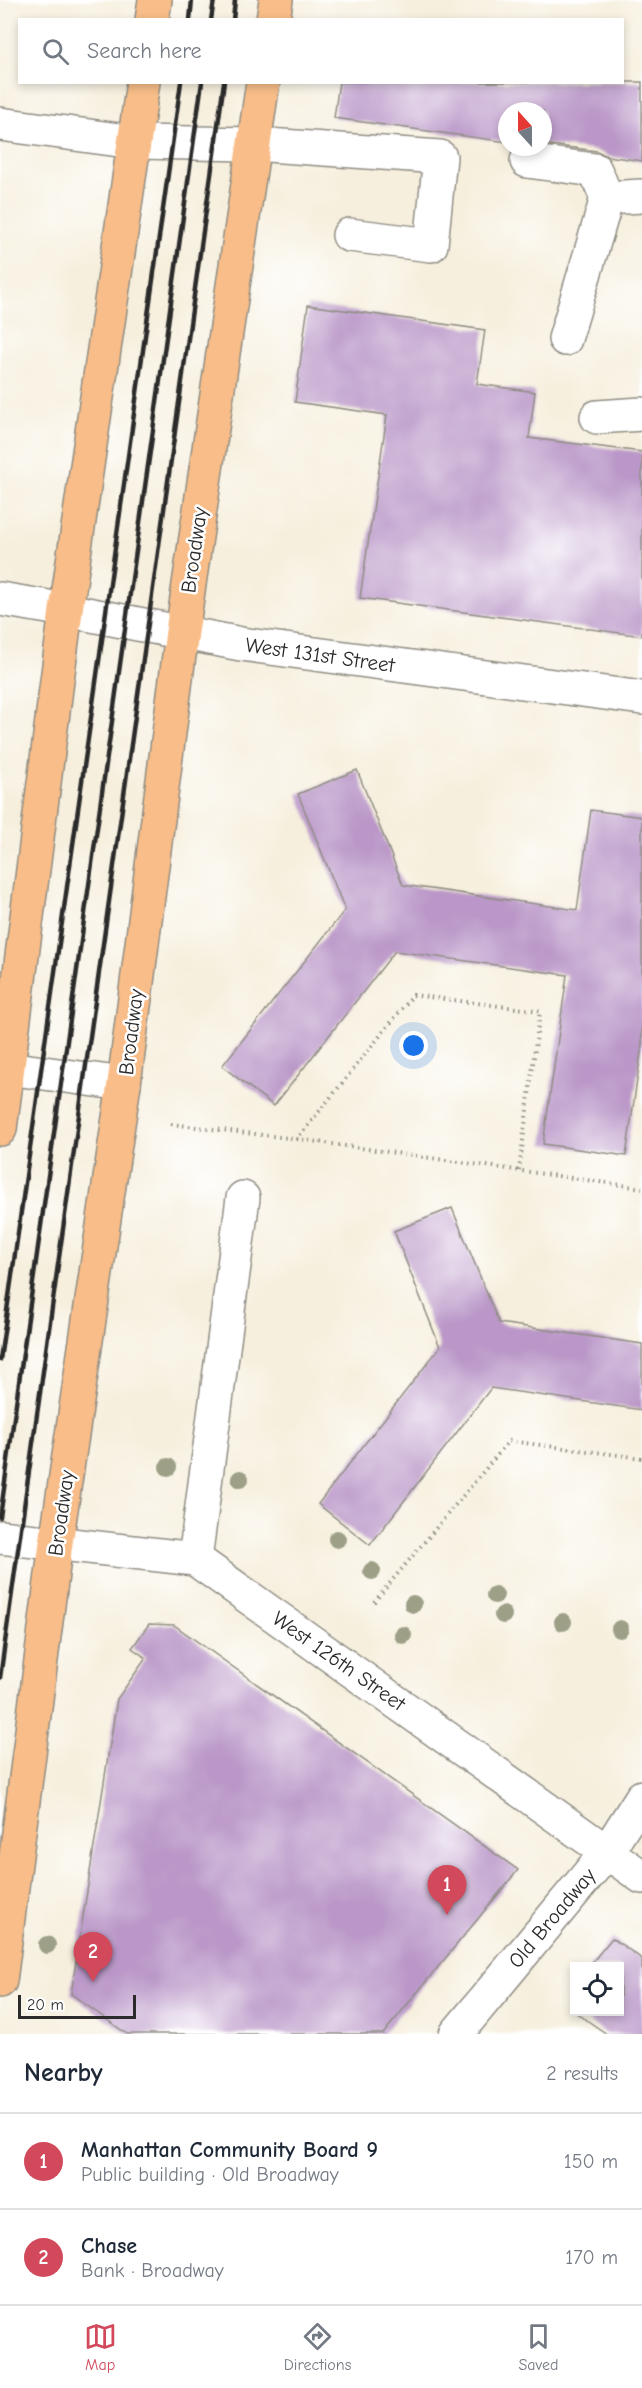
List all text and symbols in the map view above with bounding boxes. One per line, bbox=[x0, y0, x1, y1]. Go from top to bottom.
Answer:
search box bbox=[18, 18, 624, 84]
icon: search bbox=[39, 35, 72, 68]
text: Search here bbox=[87, 38, 202, 64]
north arrow bbox=[498, 102, 552, 156]
street label: Broadway bbox=[176, 505, 212, 594]
street label: West 131st Street bbox=[244, 633, 397, 678]
street label: Broadway bbox=[114, 987, 148, 1076]
your location bbox=[399, 1031, 428, 1060]
street label: Broadway bbox=[43, 1468, 79, 1557]
street label: West 126th Street bbox=[268, 1606, 411, 1716]
street label: Old Broadway bbox=[503, 1863, 601, 1973]
pin: 1 bbox=[428, 1866, 466, 1915]
pin: 2 bbox=[74, 1932, 112, 1982]
map controls bbox=[570, 1962, 624, 2016]
button: locate bbox=[570, 1962, 624, 2016]
scale bar bbox=[18, 1992, 136, 2020]
text: 20 m bbox=[27, 1996, 64, 2014]
text: Nearby bbox=[24, 2058, 103, 2088]
text: 2 results bbox=[546, 2062, 618, 2085]
text: Manhattan Community Board 9 bbox=[81, 2137, 378, 2163]
text: 1 bbox=[40, 2150, 47, 2173]
text: 150 m bbox=[564, 2150, 618, 2173]
text: Public building · Old Broadway bbox=[81, 2163, 339, 2186]
text: Chase bbox=[81, 2233, 137, 2259]
text: 2 bbox=[39, 2246, 48, 2269]
text: 170 m bbox=[565, 2246, 618, 2269]
text: Bank · Broadway bbox=[81, 2259, 224, 2282]
tab: Map bbox=[84, 2320, 117, 2374]
tab: Directions bbox=[284, 2320, 351, 2374]
tab: Saved bbox=[518, 2320, 558, 2374]

